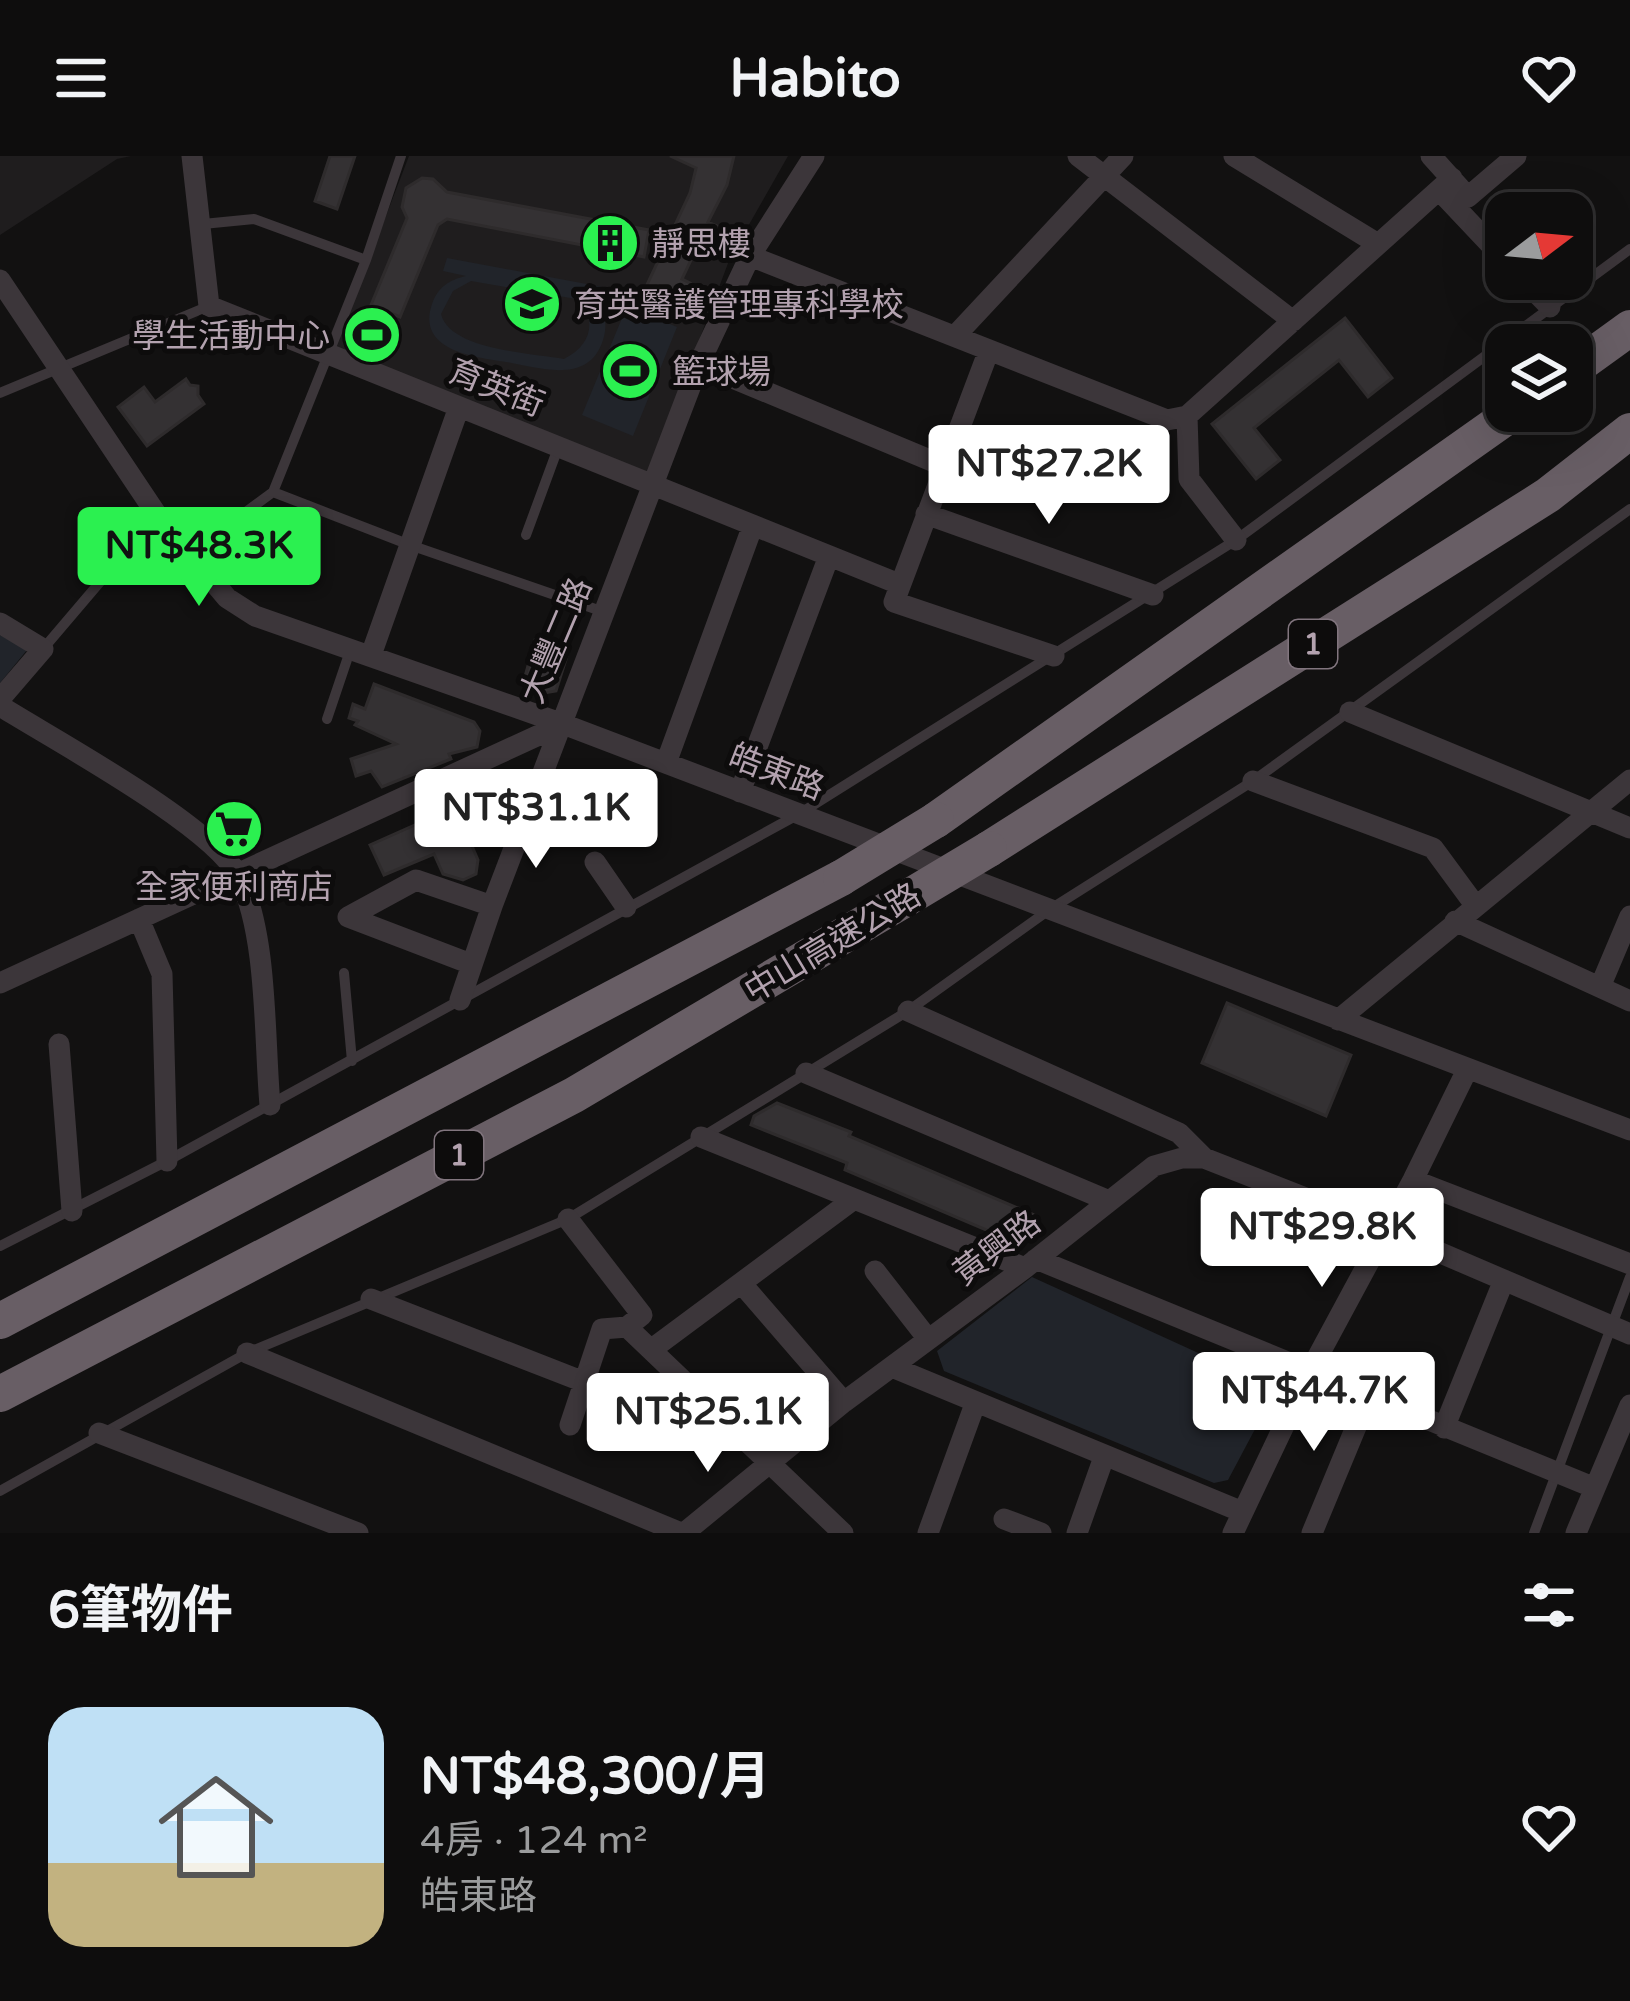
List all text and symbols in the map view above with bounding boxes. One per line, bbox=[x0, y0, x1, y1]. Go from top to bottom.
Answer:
icon: menu bbox=[48, 45, 114, 111]
icon: heart bbox=[1516, 45, 1582, 111]
text: Habito bbox=[729, 46, 901, 111]
north arrow bbox=[1485, 192, 1593, 300]
map controls bbox=[1485, 192, 1593, 432]
building icon: 靜思樓 bbox=[579, 212, 641, 274]
place label: 靜思樓 bbox=[652, 225, 751, 264]
school or university icon: 育英醫護管理專科學校 bbox=[501, 273, 563, 335]
place label: 育英醫護管理專科學校 bbox=[574, 286, 904, 325]
sports icon: 學生活動中心 bbox=[341, 304, 403, 366]
place label: 學生活動中心 bbox=[132, 317, 330, 356]
button: layers bbox=[1485, 324, 1593, 432]
sports icon: 籃球場 bbox=[599, 340, 661, 402]
street label: 育英街 bbox=[443, 352, 550, 425]
place label: 籃球場 bbox=[672, 353, 771, 392]
pin: NT$27.2K bbox=[925, 425, 1173, 527]
text: NT$27.2K bbox=[956, 440, 1142, 487]
pin: NT$48.3K bbox=[75, 507, 323, 609]
text: NT$48.3K bbox=[105, 522, 293, 569]
street label: 大豐二路 bbox=[513, 572, 600, 709]
road number: 1 bbox=[1289, 620, 1337, 668]
street label: 皓東路 bbox=[723, 736, 830, 808]
pin: NT$31.1K bbox=[412, 769, 660, 871]
text: NT$31.1K bbox=[442, 784, 630, 831]
supermarket icon: 全家便利商店 bbox=[203, 798, 265, 860]
place label: 全家便利商店 bbox=[135, 868, 333, 907]
street label: 中山高速公路 bbox=[738, 876, 928, 1011]
road number: 1 bbox=[435, 1131, 483, 1179]
pin: NT$29.8K bbox=[1198, 1188, 1446, 1290]
street label: 黃興路 bbox=[946, 1203, 1048, 1294]
text: NT$29.8K bbox=[1228, 1203, 1416, 1250]
pin: NT$44.7K bbox=[1190, 1352, 1438, 1454]
text: NT$44.7K bbox=[1220, 1367, 1408, 1414]
pin: NT$25.1K bbox=[584, 1373, 832, 1475]
text: NT$25.1K bbox=[614, 1388, 802, 1435]
icon: filters bbox=[1516, 1572, 1582, 1638]
text: 6筆物件 bbox=[48, 1580, 233, 1642]
text: NT$48,300/月 bbox=[420, 1746, 770, 1808]
icon: home bbox=[144, 1755, 288, 1899]
icon: heart bbox=[1516, 1794, 1582, 1860]
text: 4房 · 124 m² bbox=[420, 1817, 648, 1864]
text: 皓東路 bbox=[420, 1873, 537, 1920]

